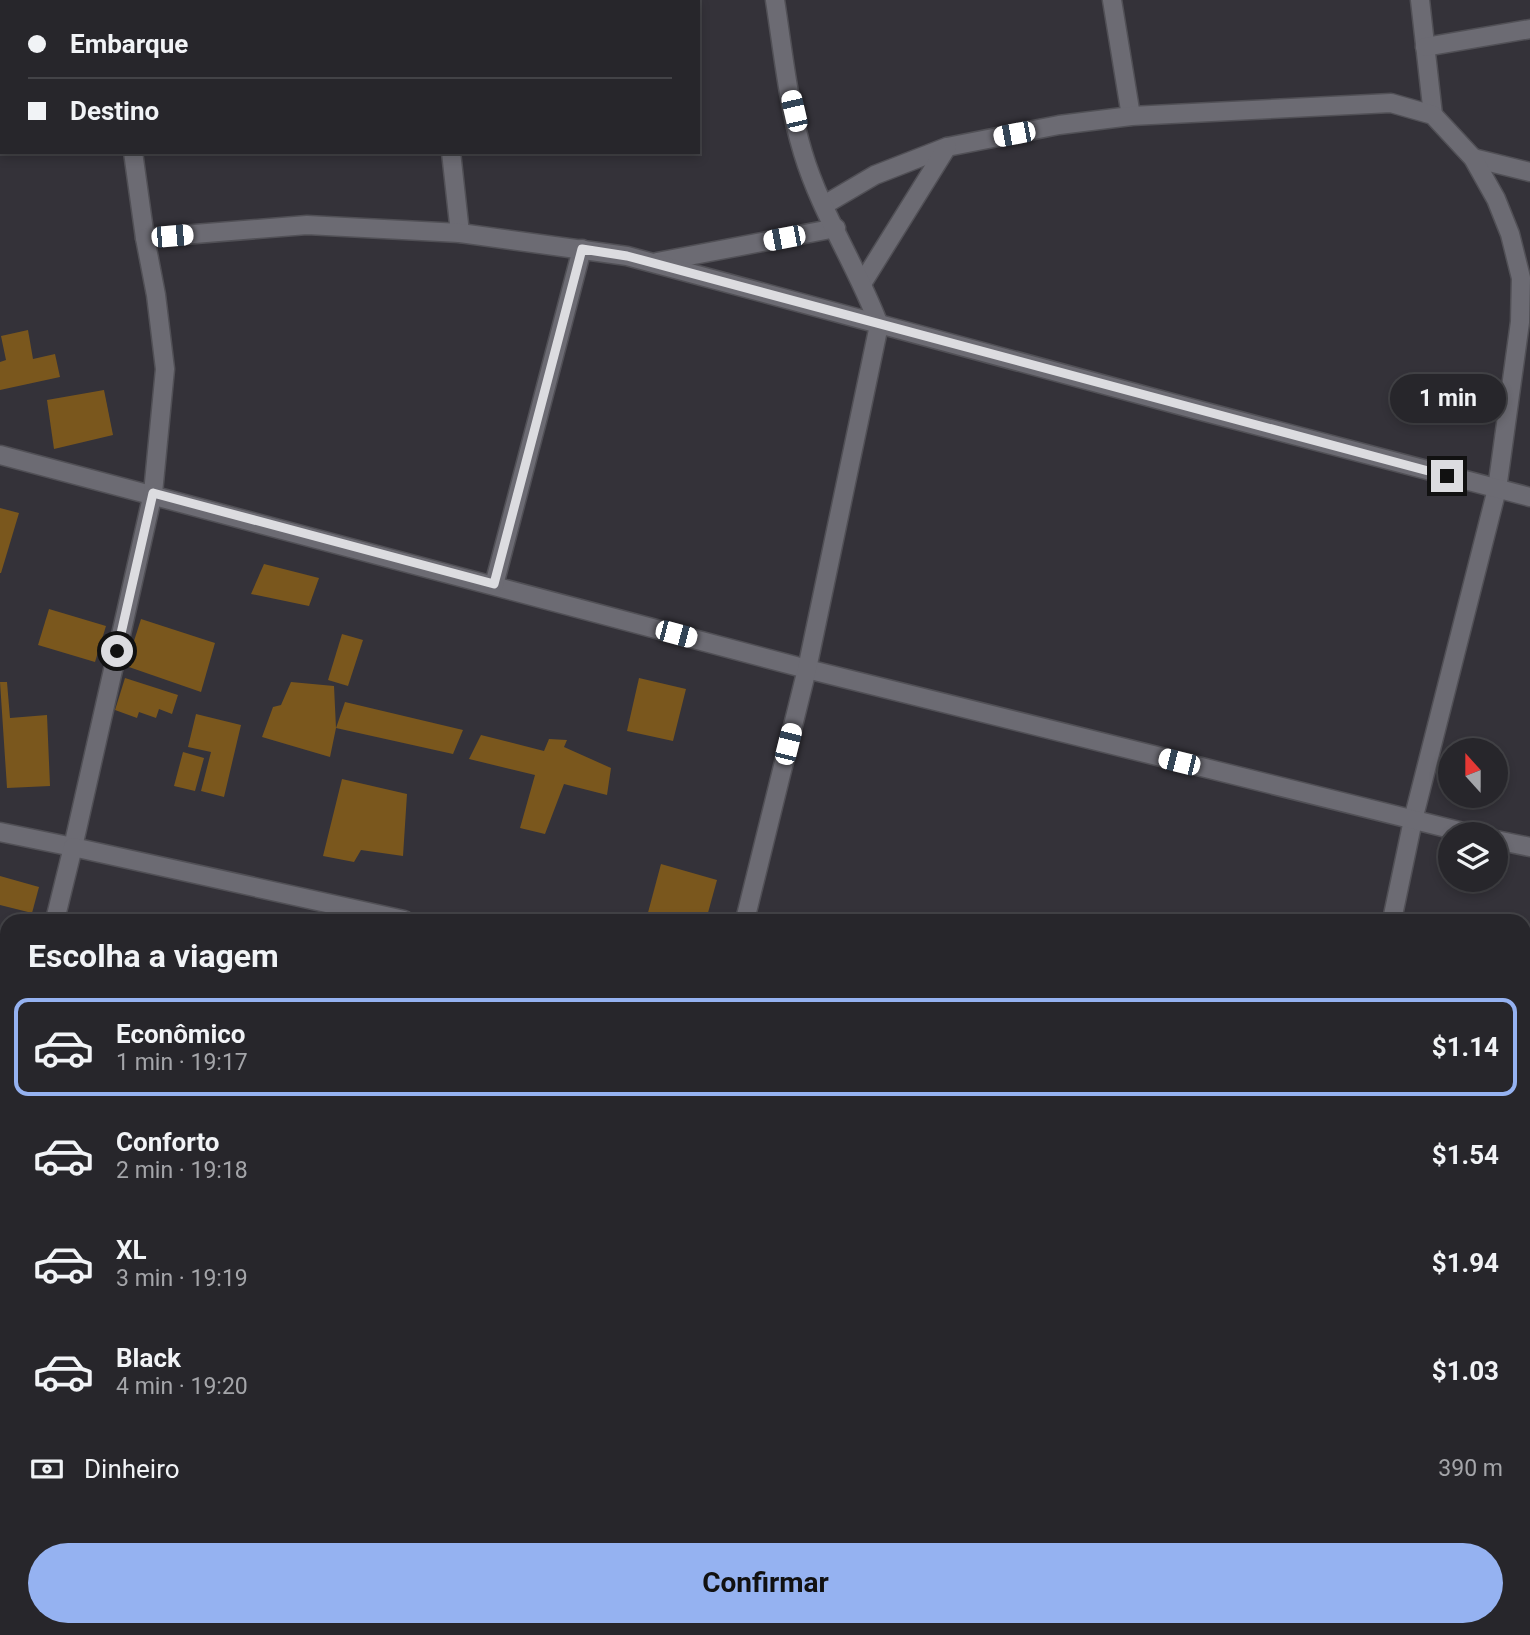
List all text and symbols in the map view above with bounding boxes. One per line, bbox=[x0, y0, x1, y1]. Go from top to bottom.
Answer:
text: Embarque bbox=[70, 29, 188, 59]
car bbox=[780, 88, 809, 134]
text: Destino bbox=[70, 96, 159, 126]
car bbox=[992, 120, 1037, 148]
car bbox=[151, 224, 194, 248]
car bbox=[762, 224, 807, 252]
callout: 1 min bbox=[1389, 374, 1505, 424]
text: 1 min bbox=[1419, 385, 1477, 412]
route end bbox=[1431, 460, 1463, 492]
car bbox=[653, 618, 700, 650]
route start bbox=[101, 635, 133, 667]
car bbox=[773, 721, 804, 767]
north arrow bbox=[1438, 738, 1508, 808]
map controls bbox=[1438, 738, 1508, 892]
car bbox=[1157, 747, 1202, 777]
button: layers bbox=[1438, 822, 1508, 892]
text: Escolha a viagem bbox=[28, 937, 279, 975]
icon: car bbox=[32, 1016, 95, 1079]
text: Econômico bbox=[116, 1019, 245, 1049]
text: $1.14 bbox=[1432, 1032, 1499, 1062]
text: 1 min · 19:17 bbox=[116, 1049, 248, 1076]
icon: car bbox=[32, 1124, 95, 1187]
text: Conforto bbox=[116, 1127, 220, 1157]
text: $1.54 bbox=[1432, 1140, 1499, 1170]
text: 2 min · 19:18 bbox=[116, 1157, 248, 1184]
icon: car bbox=[32, 1232, 95, 1295]
text: XL bbox=[116, 1235, 147, 1265]
text: $1.94 bbox=[1432, 1248, 1499, 1278]
text: 3 min · 19:19 bbox=[116, 1265, 248, 1292]
icon: car bbox=[32, 1340, 95, 1403]
text: Black bbox=[116, 1343, 181, 1373]
text: $1.03 bbox=[1432, 1356, 1499, 1386]
text: 4 min · 19:20 bbox=[116, 1373, 248, 1400]
icon: cash bbox=[28, 1450, 66, 1488]
text: Dinheiro bbox=[84, 1454, 180, 1484]
text: 390 m bbox=[1438, 1455, 1503, 1482]
button: Confirmar bbox=[28, 1543, 1503, 1623]

